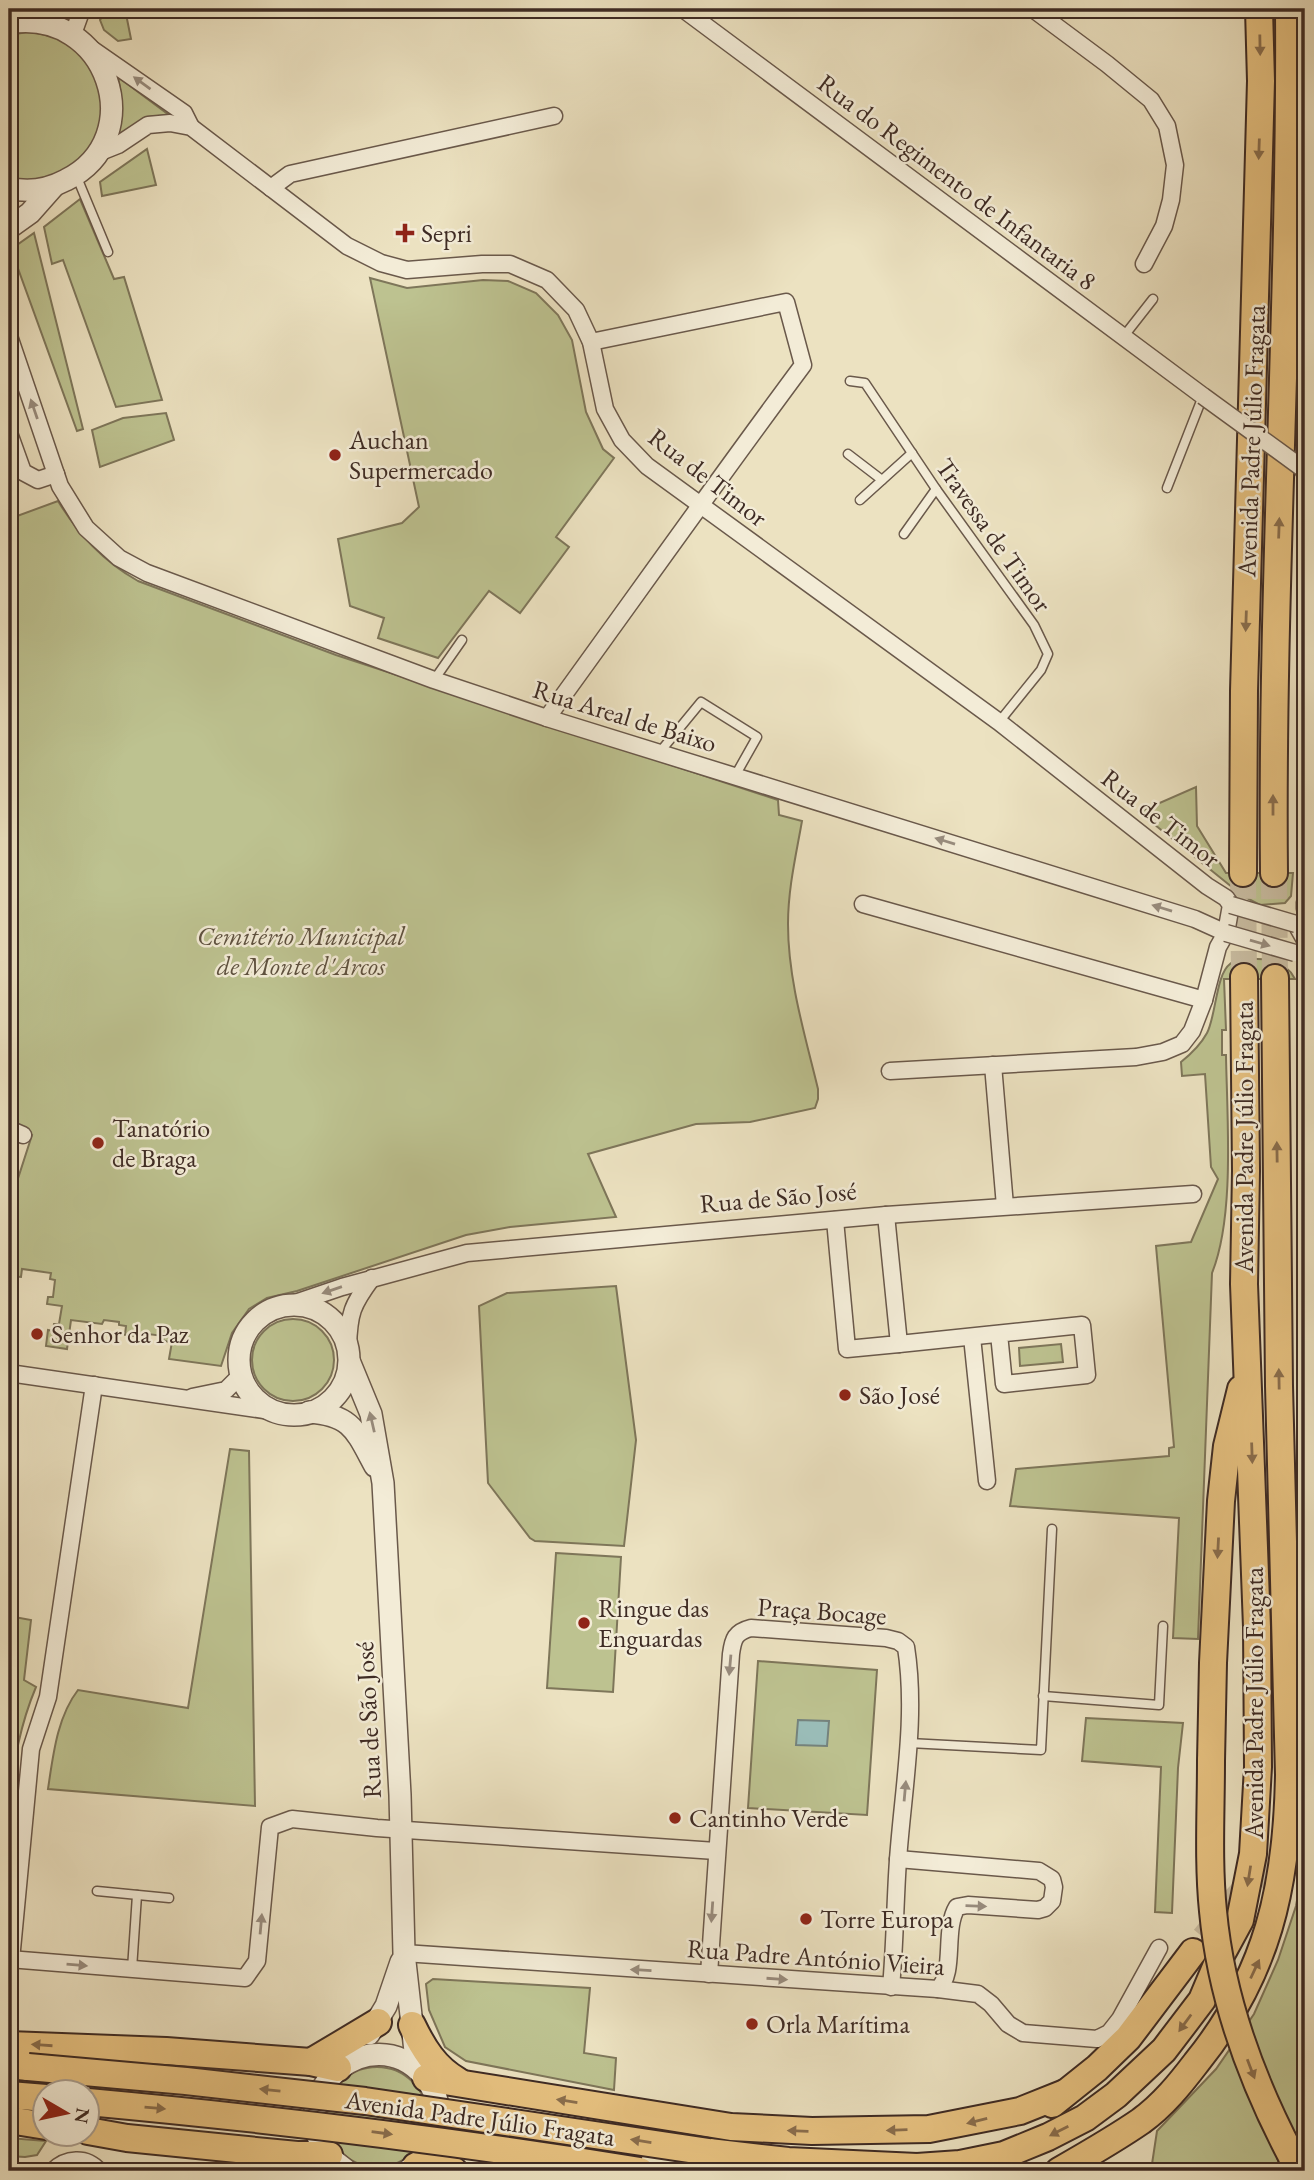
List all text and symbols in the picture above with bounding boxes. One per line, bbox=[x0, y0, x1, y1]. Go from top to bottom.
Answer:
one-way arrow bbox=[1254, 34, 1266, 56]
street label: Rua do Regimento de Infantaria 8 bbox=[811, 66, 1103, 298]
one-way arrow bbox=[133, 76, 151, 90]
one-way arrow bbox=[1253, 138, 1265, 160]
place label: Sepri bbox=[421, 216, 472, 250]
marker: Sepri bbox=[395, 223, 415, 243]
street label: Avenida Padre Júlio Fragata bbox=[1229, 304, 1273, 579]
one-way arrow bbox=[28, 399, 39, 420]
street label: Rua de Timor bbox=[642, 420, 775, 534]
place label: Auchan Supermercado bbox=[348, 423, 493, 487]
marker: Auchan Supermercado bbox=[327, 447, 343, 463]
street label: Travessa de Timor bbox=[928, 451, 1060, 619]
one-way arrow bbox=[1273, 517, 1285, 539]
one-way arrow bbox=[1240, 611, 1252, 633]
street label: Rua Areal de Baixo bbox=[529, 672, 721, 760]
street label: Rua de Timor bbox=[1095, 761, 1228, 875]
one-way arrow bbox=[1267, 794, 1279, 816]
one-way arrow bbox=[934, 836, 955, 846]
one-way arrow bbox=[1152, 903, 1173, 913]
park label: Cemitério Municipal de Monte d'Arcos bbox=[197, 919, 405, 983]
one-way arrow bbox=[1249, 938, 1271, 949]
street label: Avenida Padre Júlio Fragata bbox=[1227, 1000, 1261, 1274]
place label: Tanatório de Braga bbox=[112, 1111, 210, 1175]
marker: Tanatório de Braga bbox=[90, 1135, 106, 1151]
one-way arrow bbox=[1271, 1140, 1283, 1162]
street label: Rua de São José bbox=[698, 1173, 858, 1221]
one-way arrow bbox=[321, 1285, 342, 1296]
place label: Senhor da Paz bbox=[51, 1317, 189, 1351]
marker: Senhor da Paz bbox=[29, 1326, 45, 1342]
one-way arrow bbox=[1273, 1368, 1285, 1390]
place label: São José bbox=[859, 1378, 940, 1412]
marker: São José bbox=[837, 1387, 853, 1403]
one-way arrow bbox=[366, 1411, 377, 1433]
one-way arrow bbox=[1246, 1443, 1257, 1465]
one-way arrow bbox=[1213, 1537, 1224, 1559]
street label: Avenida Padre Júlio Fragata bbox=[1237, 1566, 1271, 1840]
street label: Praça Bocage bbox=[756, 1590, 888, 1632]
place label: Ringue das Enguardas bbox=[598, 1591, 709, 1655]
marker: Ringue das Enguardas bbox=[576, 1615, 592, 1631]
street label: Rua de São José bbox=[347, 1641, 389, 1799]
one-way arrow bbox=[724, 1654, 735, 1676]
one-way arrow bbox=[899, 1780, 910, 1802]
place label: Cantinho Verde bbox=[689, 1801, 848, 1835]
marker: Cantinho Verde bbox=[667, 1810, 683, 1826]
one-way arrow bbox=[1243, 1865, 1254, 1887]
one-way arrow bbox=[966, 1900, 988, 1912]
one-way arrow bbox=[706, 1902, 717, 1924]
place label: Torre Europa bbox=[820, 1902, 954, 1936]
marker: Torre Europa bbox=[798, 1911, 814, 1927]
one-way arrow bbox=[255, 1912, 266, 1934]
street label: Rua Padre António Vieira bbox=[686, 1931, 947, 1983]
one-way arrow bbox=[1249, 1958, 1260, 1979]
one-way arrow bbox=[66, 1960, 88, 1971]
one-way arrow bbox=[629, 1964, 651, 1975]
one-way arrow bbox=[766, 1974, 788, 1985]
place label: Orla Marítima bbox=[766, 2007, 910, 2041]
one-way arrow bbox=[1178, 2014, 1192, 2032]
marker: Orla Marítima bbox=[744, 2016, 760, 2032]
one-way arrow bbox=[31, 2039, 53, 2050]
one-way arrow bbox=[1246, 2058, 1257, 2079]
north arrow bbox=[32, 2078, 102, 2148]
street label: Avenida Padre Júlio Fragata bbox=[342, 2082, 618, 2154]
one-way arrow bbox=[259, 2085, 281, 2096]
one-way arrow bbox=[555, 2095, 577, 2106]
one-way arrow bbox=[145, 2103, 167, 2114]
text: N bbox=[69, 2106, 96, 2126]
one-way arrow bbox=[966, 2116, 988, 2127]
one-way arrow bbox=[787, 2125, 809, 2137]
one-way arrow bbox=[886, 2125, 908, 2136]
one-way arrow bbox=[1048, 2125, 1068, 2137]
one-way arrow bbox=[371, 2127, 393, 2138]
one-way arrow bbox=[630, 2135, 652, 2146]

